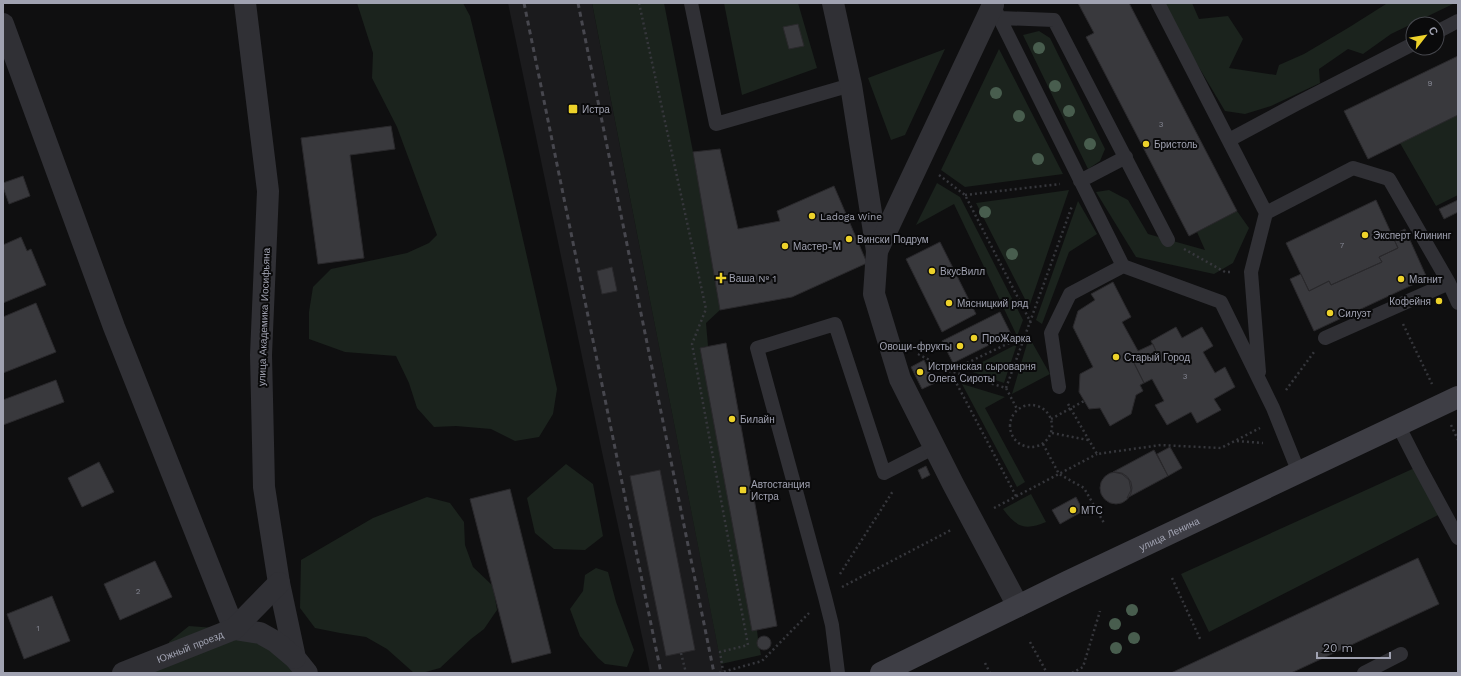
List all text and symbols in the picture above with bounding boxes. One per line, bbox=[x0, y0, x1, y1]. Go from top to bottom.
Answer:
north arrow bbox=[1405, 16, 1445, 56]
text: С bbox=[1426, 24, 1441, 38]
house number: 9 bbox=[1428, 79, 1433, 88]
marker: Истра bbox=[567, 103, 579, 115]
place label: Истра bbox=[582, 104, 610, 115]
house number: 3 bbox=[1159, 120, 1164, 129]
marker: Бристоль bbox=[1141, 139, 1151, 149]
place label: Бристоль bbox=[1154, 139, 1198, 150]
marker: Ladoga Wine bbox=[807, 211, 817, 221]
place label: Ladoga Wine bbox=[820, 211, 882, 222]
marker: Эксперт Клининг bbox=[1360, 230, 1370, 240]
place label: Эксперт Клининг bbox=[1373, 230, 1452, 241]
marker: Вински Подрум bbox=[844, 234, 854, 244]
place label: Вински Подрум bbox=[857, 234, 929, 245]
marker: Мастер-М bbox=[780, 241, 790, 251]
place label: Мастер-М bbox=[793, 241, 841, 252]
house number: 7 bbox=[1340, 241, 1345, 250]
street label: улица Академика Иосифьяна bbox=[256, 247, 272, 386]
marker: ВкусВилл bbox=[927, 266, 937, 276]
place label: ВкусВилл bbox=[940, 266, 985, 277]
marker: Ваша № 1 bbox=[716, 273, 726, 283]
place label: Ваша № 1 bbox=[729, 273, 776, 284]
marker: Магнит bbox=[1396, 274, 1406, 284]
place label: Магнит bbox=[1409, 274, 1443, 285]
place label: Кофейня bbox=[1389, 296, 1431, 307]
marker: Кофейня bbox=[1434, 296, 1444, 306]
marker: Мясницкий ряд bbox=[944, 298, 954, 308]
place label: Мясницкий ряд bbox=[957, 298, 1028, 309]
marker: Силуэт bbox=[1325, 308, 1335, 318]
place label: Силуэт bbox=[1338, 308, 1371, 319]
marker: ПроЖарка bbox=[969, 333, 979, 343]
place label: ПроЖарка bbox=[982, 333, 1031, 344]
place label: Овощи-фрукты bbox=[880, 341, 952, 352]
marker: Овощи-фрукты bbox=[955, 341, 965, 351]
marker: Старый Город bbox=[1111, 352, 1121, 362]
place label: Старый Город bbox=[1124, 352, 1190, 363]
place label: Истринская сыроварня Олега Сироты bbox=[928, 361, 1036, 384]
marker: Истринская сыроварня Олега Сироты bbox=[915, 367, 925, 377]
house number: 3 bbox=[1183, 372, 1188, 381]
marker: Билайн bbox=[727, 414, 737, 424]
place label: Билайн bbox=[740, 414, 775, 425]
place label: Автостанция Истра bbox=[751, 479, 810, 502]
marker: Автостанция Истра bbox=[738, 485, 748, 495]
marker: МТС bbox=[1068, 505, 1078, 515]
place label: МТС bbox=[1081, 505, 1103, 516]
street label: улица Ленина bbox=[1137, 515, 1201, 553]
house number: 2 bbox=[136, 587, 141, 596]
house number: 1 bbox=[36, 624, 40, 633]
street label: Южный проезд bbox=[155, 628, 225, 665]
scale bar bbox=[1317, 634, 1390, 660]
text: 20 m bbox=[1323, 641, 1353, 655]

